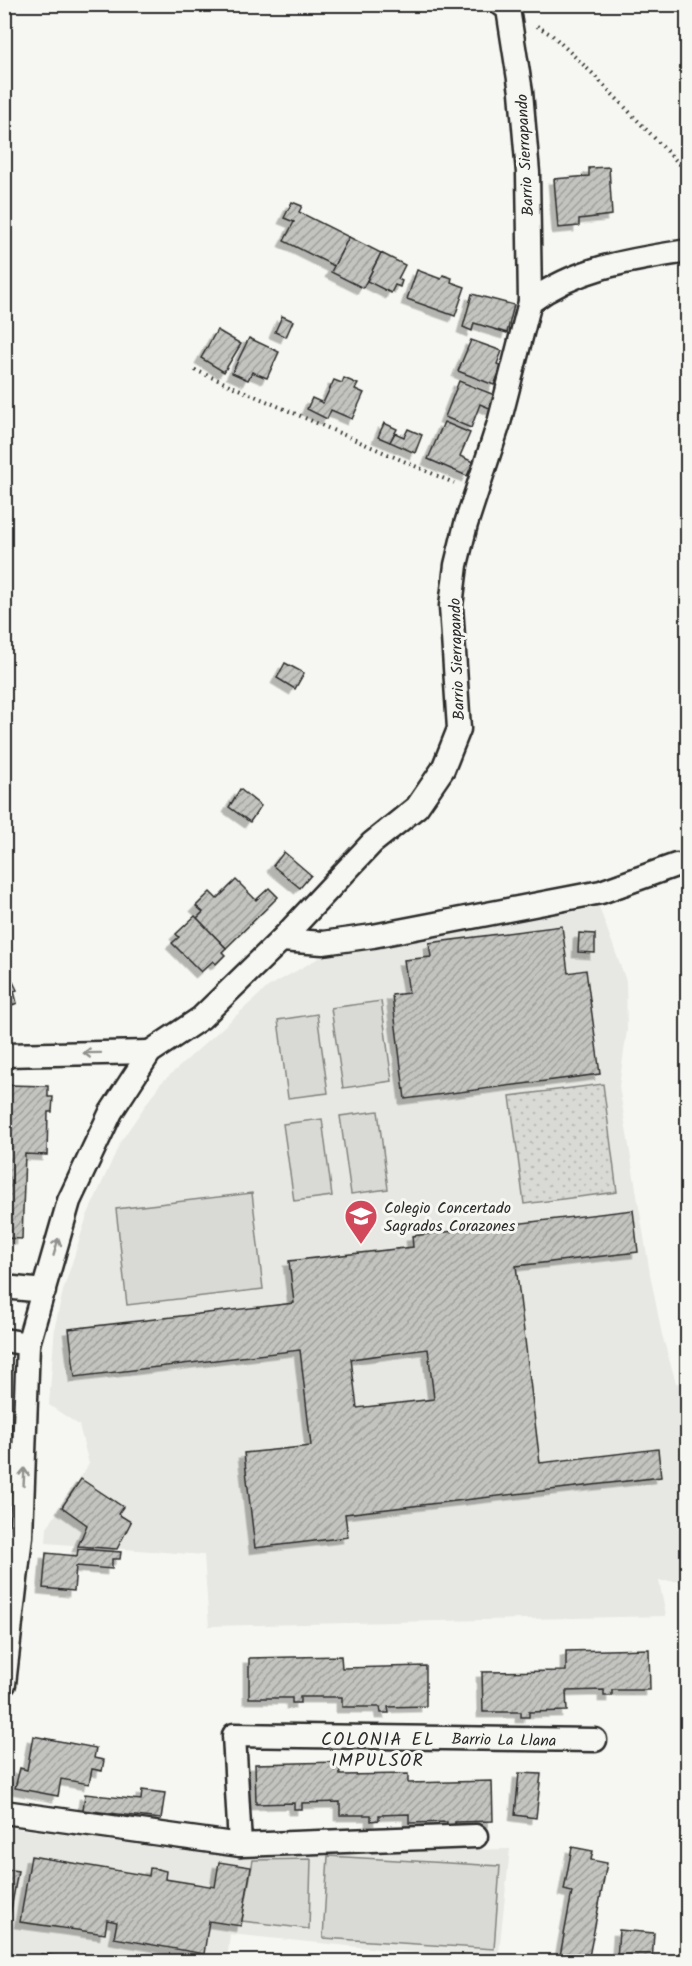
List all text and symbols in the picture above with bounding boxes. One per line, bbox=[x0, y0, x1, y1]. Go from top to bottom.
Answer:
street label: Barrio Sierrapando bbox=[510, 93, 541, 217]
street label: Barrio Sierrapando bbox=[443, 597, 472, 720]
one-way arrow bbox=[82, 1048, 102, 1059]
place label: Colegio Concertado Sagrados Corazones bbox=[384, 1196, 516, 1239]
school or university icon: Colegio Concertado Sagrados Corazones bbox=[343, 1198, 379, 1245]
one-way arrow bbox=[51, 1238, 62, 1257]
one-way arrow bbox=[19, 1468, 30, 1488]
district label: COLONIA EL IMPULSOR bbox=[321, 1726, 435, 1776]
street label: Barrio La Llana bbox=[451, 1727, 556, 1754]

